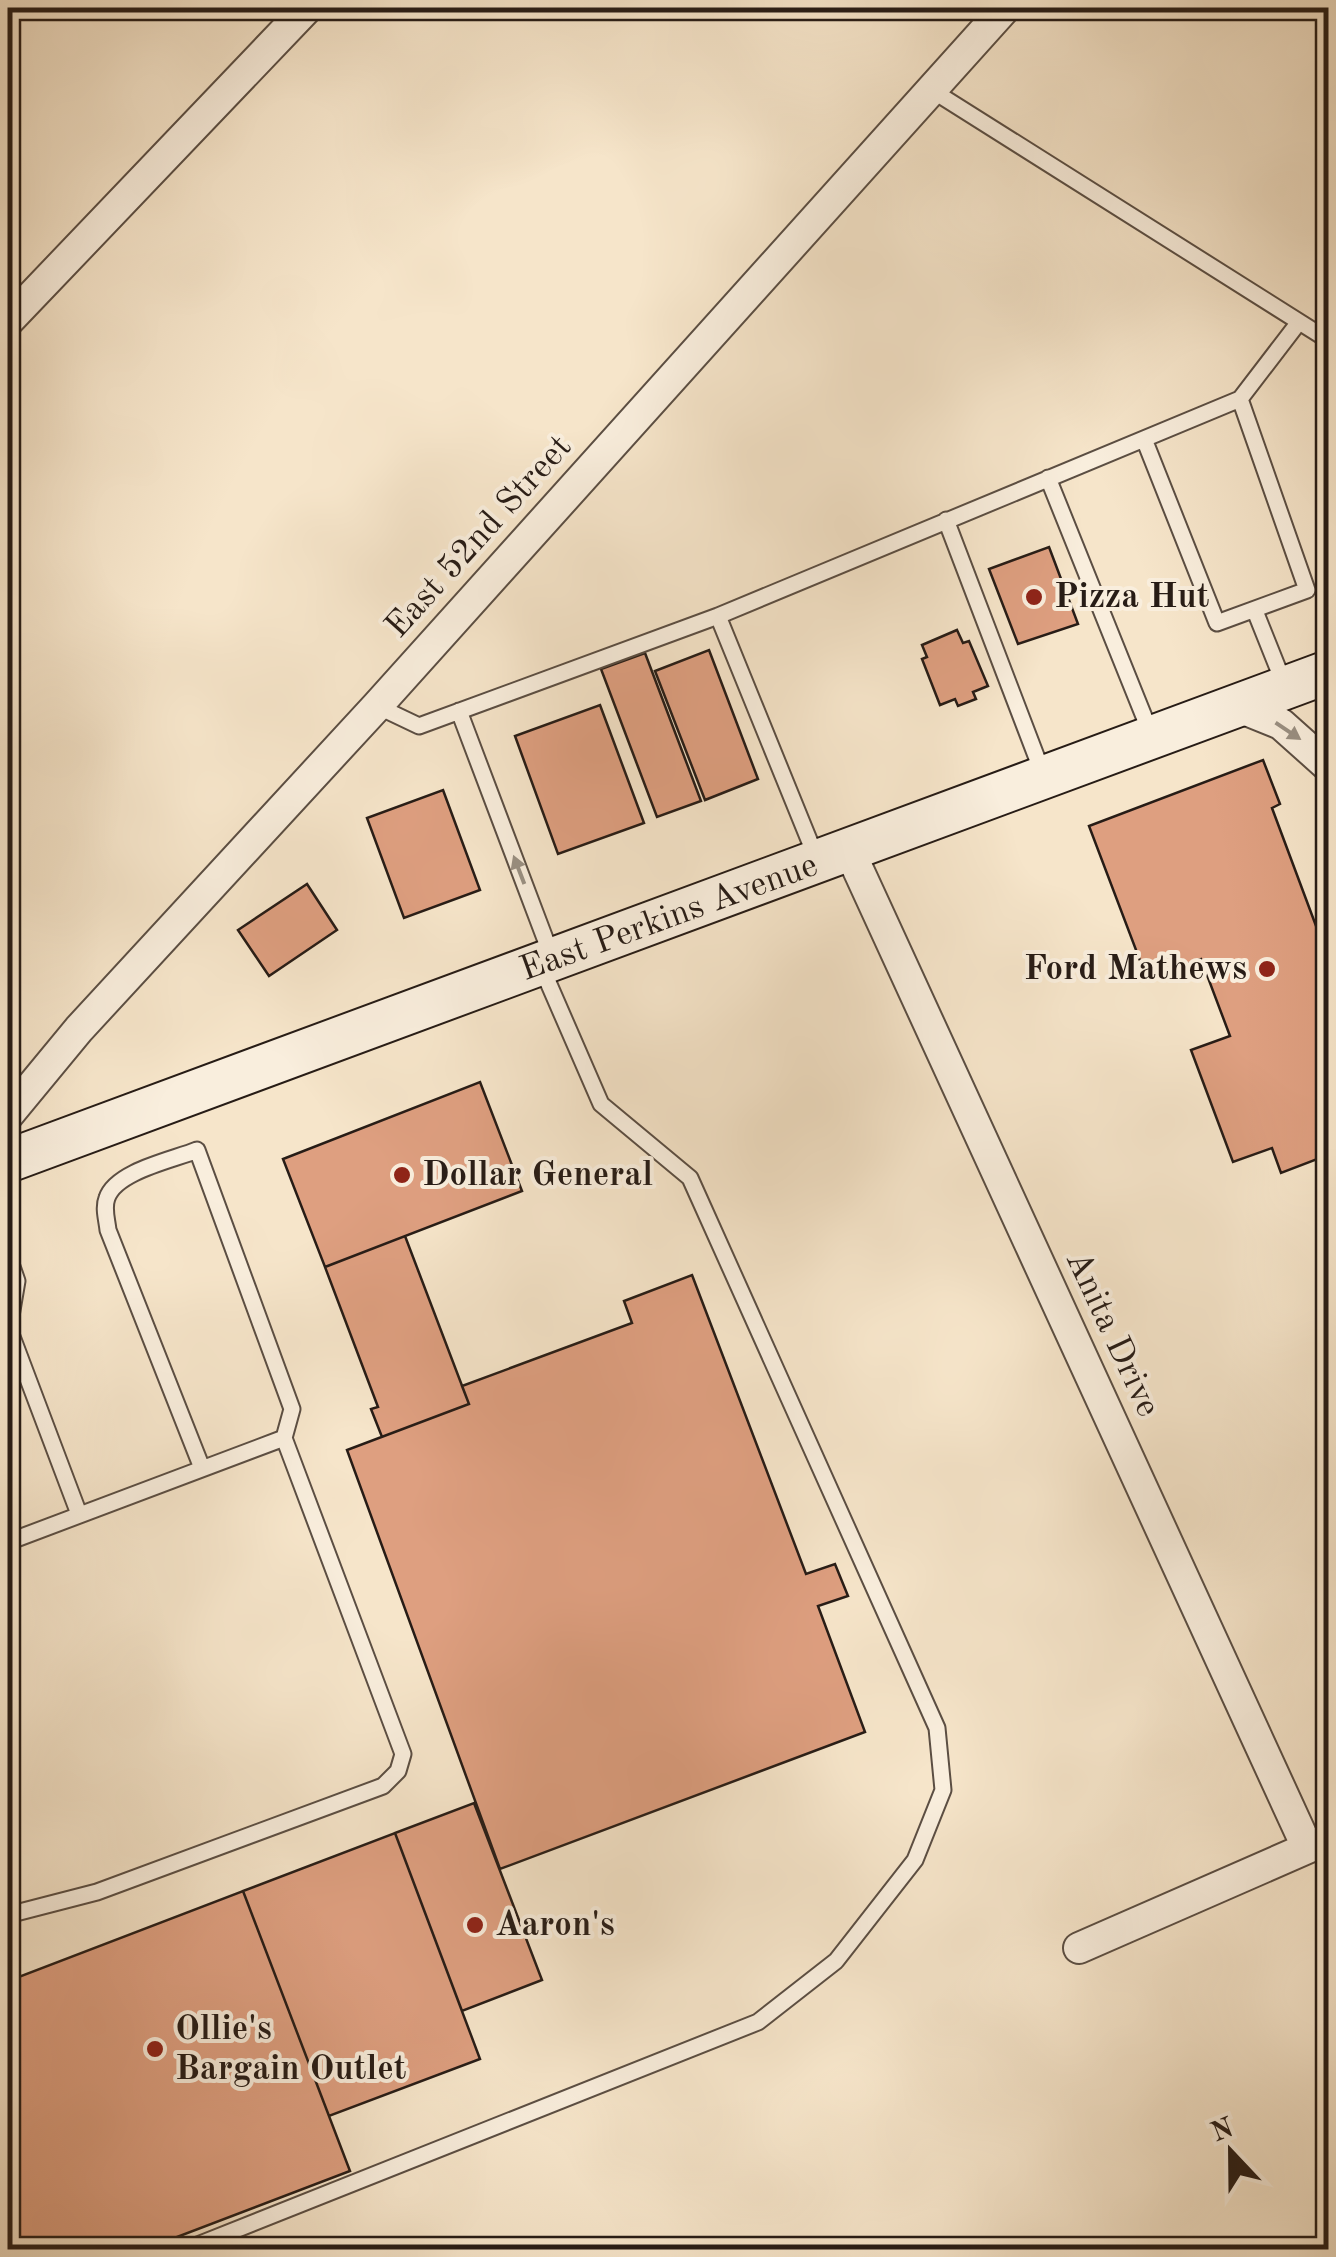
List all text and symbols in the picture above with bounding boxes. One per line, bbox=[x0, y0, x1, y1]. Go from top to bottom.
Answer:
street label: East 52nd Street bbox=[379, 429, 579, 645]
place label: Pizza Hut bbox=[1054, 580, 1210, 615]
marker: Pizza Hut bbox=[1023, 586, 1045, 608]
one-way arrow bbox=[1274, 721, 1301, 739]
street label: East Perkins Avenue bbox=[516, 848, 822, 988]
one-way arrow bbox=[511, 854, 526, 884]
place label: Ford Mathews bbox=[1024, 952, 1247, 987]
marker: Ford Mathews bbox=[1256, 958, 1278, 980]
place label: Dollar General bbox=[422, 1158, 653, 1193]
marker: Dollar General bbox=[391, 1164, 413, 1186]
street label: Anita Drive bbox=[1058, 1246, 1166, 1422]
place label: Aaron's bbox=[495, 1908, 615, 1943]
marker: Aaron's bbox=[464, 1914, 486, 1936]
place label: Ollie's Bargain Outlet bbox=[175, 2012, 407, 2087]
marker: Ollie's Bargain Outlet bbox=[144, 2038, 166, 2060]
north arrow bbox=[1181, 2102, 1281, 2202]
text: N bbox=[1208, 2114, 1238, 2149]

